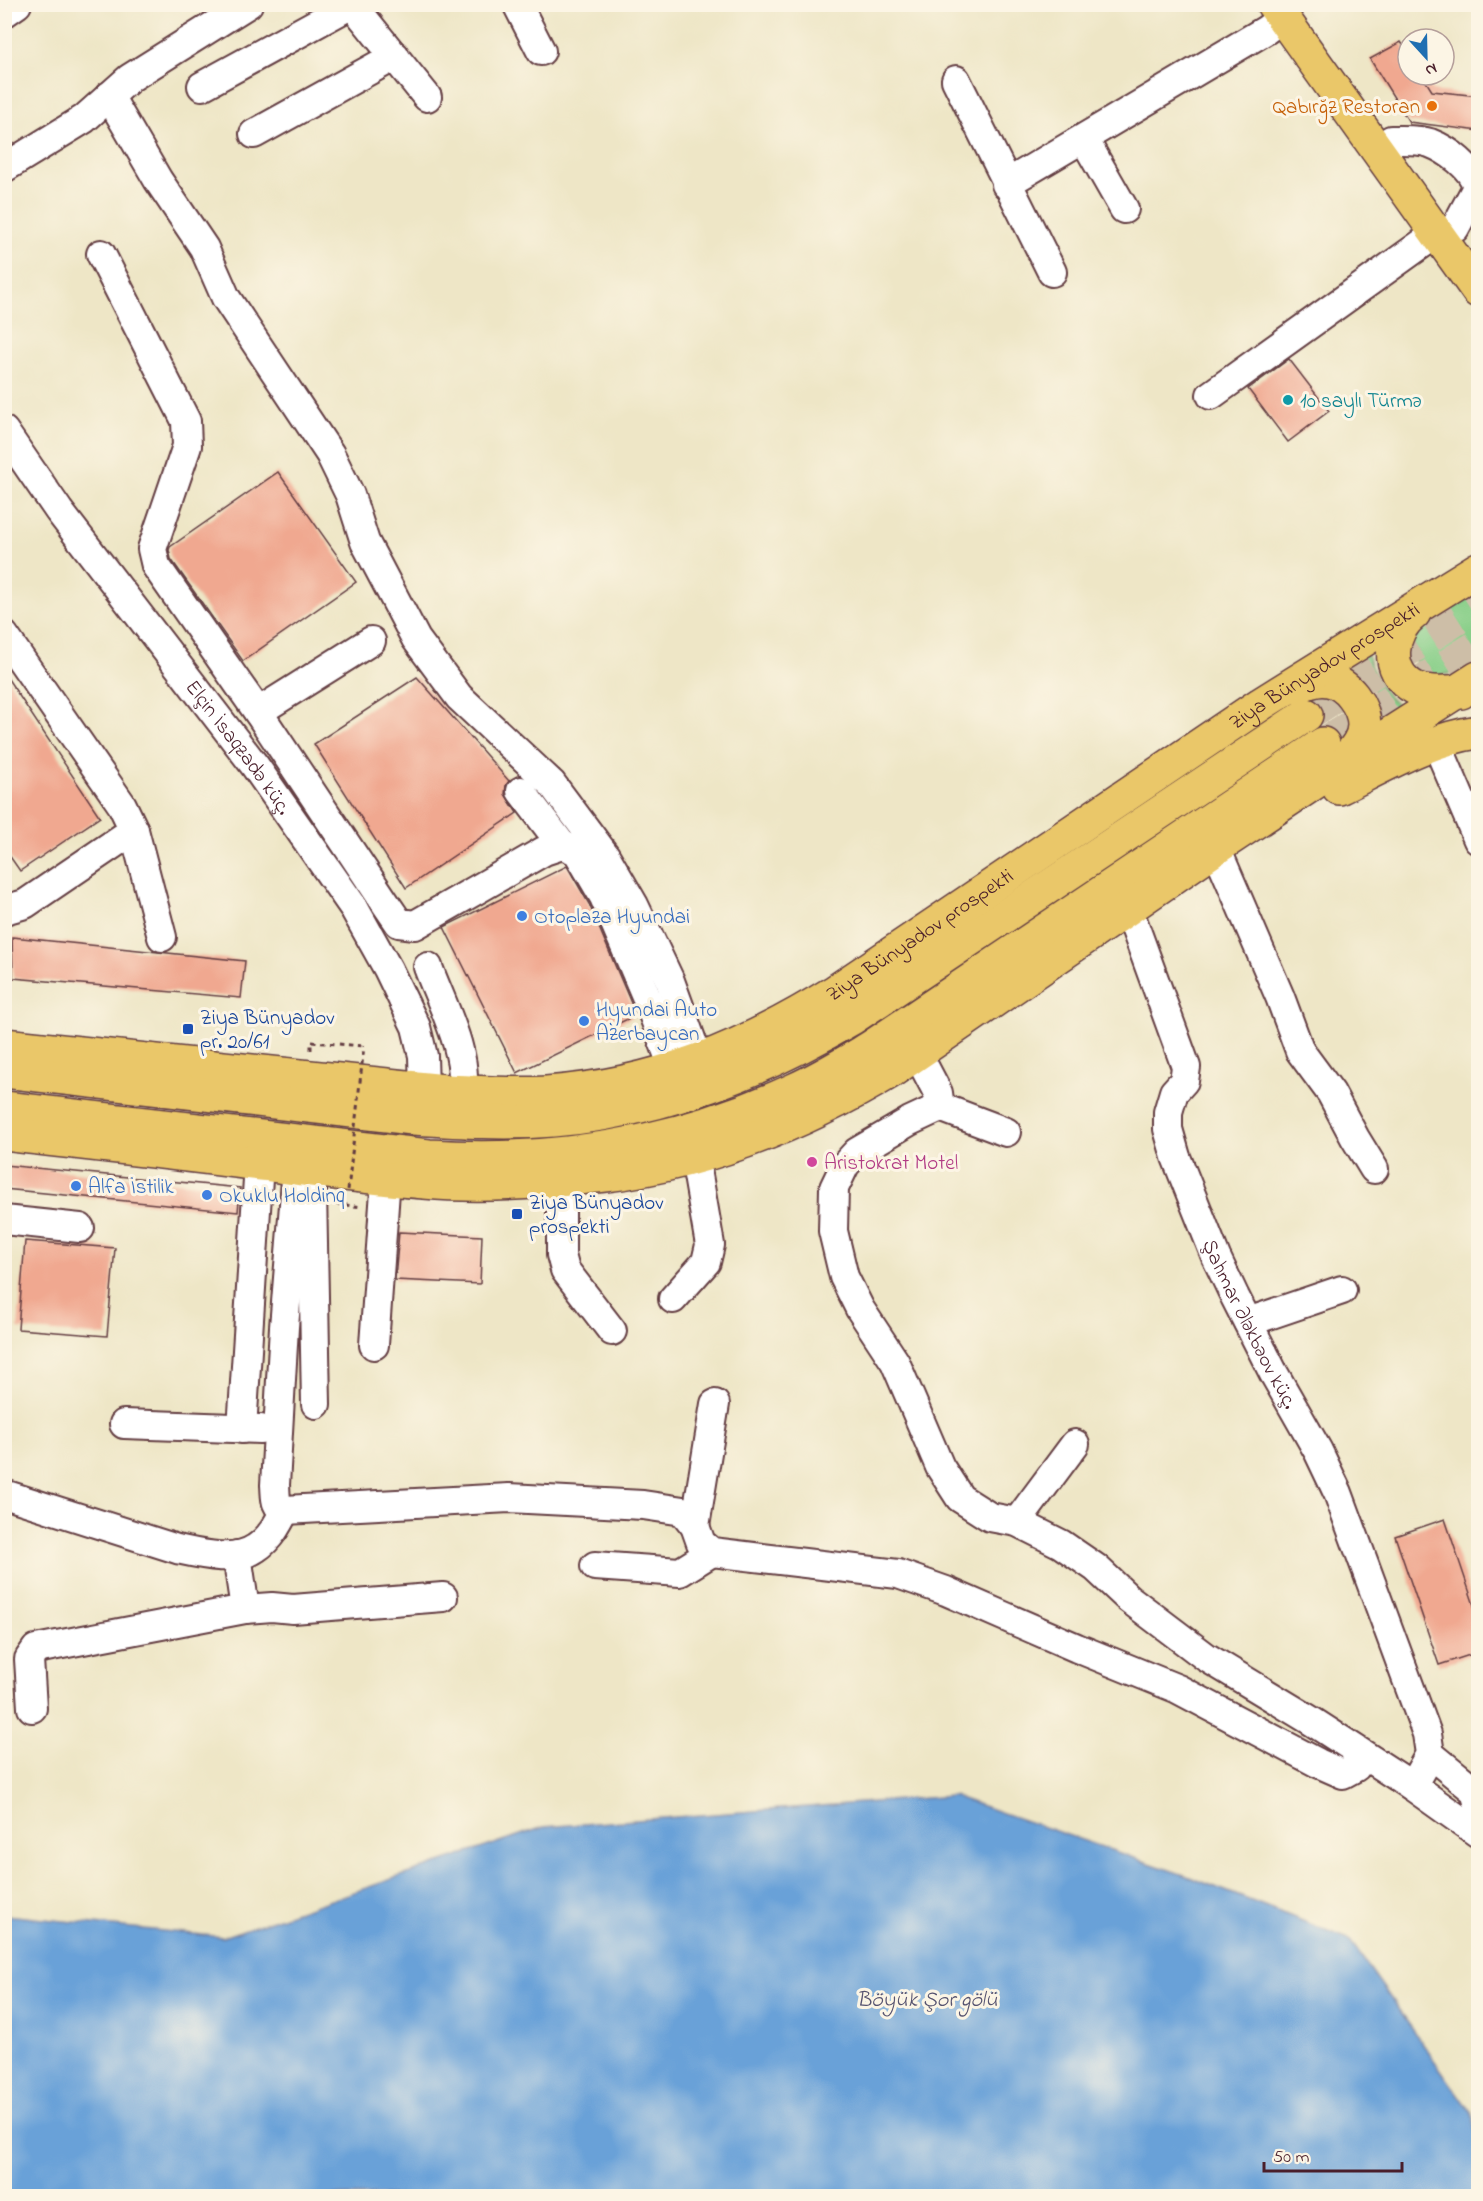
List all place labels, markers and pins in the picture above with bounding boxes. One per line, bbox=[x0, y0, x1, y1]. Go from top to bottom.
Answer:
place label: Qabırğz Restoran bbox=[1272, 93, 1420, 125]
marker: Qabırğz Restoran bbox=[1425, 99, 1439, 113]
place label: 10 saylı Türmə bbox=[1300, 387, 1422, 419]
marker: 10 saylı Türmə bbox=[1281, 393, 1295, 407]
place label: Otoplaza Hyundai bbox=[534, 903, 690, 935]
marker: Otoplaza Hyundai bbox=[515, 909, 529, 923]
place label: Hyundai Auto Azerbaycan bbox=[596, 996, 717, 1052]
place label: Ziya Bünyadov pr. 20/61 bbox=[200, 1004, 335, 1058]
marker: Hyundai Auto Azerbaycan bbox=[577, 1014, 591, 1028]
marker: Ziya Bünyadov pr. 20/61 bbox=[181, 1022, 195, 1036]
place label: Aristokrat Motel bbox=[824, 1149, 958, 1179]
marker: Aristokrat Motel bbox=[805, 1155, 819, 1169]
place label: Alfa İstilik bbox=[88, 1173, 175, 1203]
marker: Alfa İstilik bbox=[69, 1179, 83, 1193]
place label: Okuklu Holdinq bbox=[219, 1182, 345, 1212]
marker: Okuklu Holdinq bbox=[200, 1188, 214, 1202]
place label: Ziya Bünyadov prospekti bbox=[529, 1189, 664, 1243]
marker: Ziya Bünyadov prospekti bbox=[510, 1207, 524, 1221]

